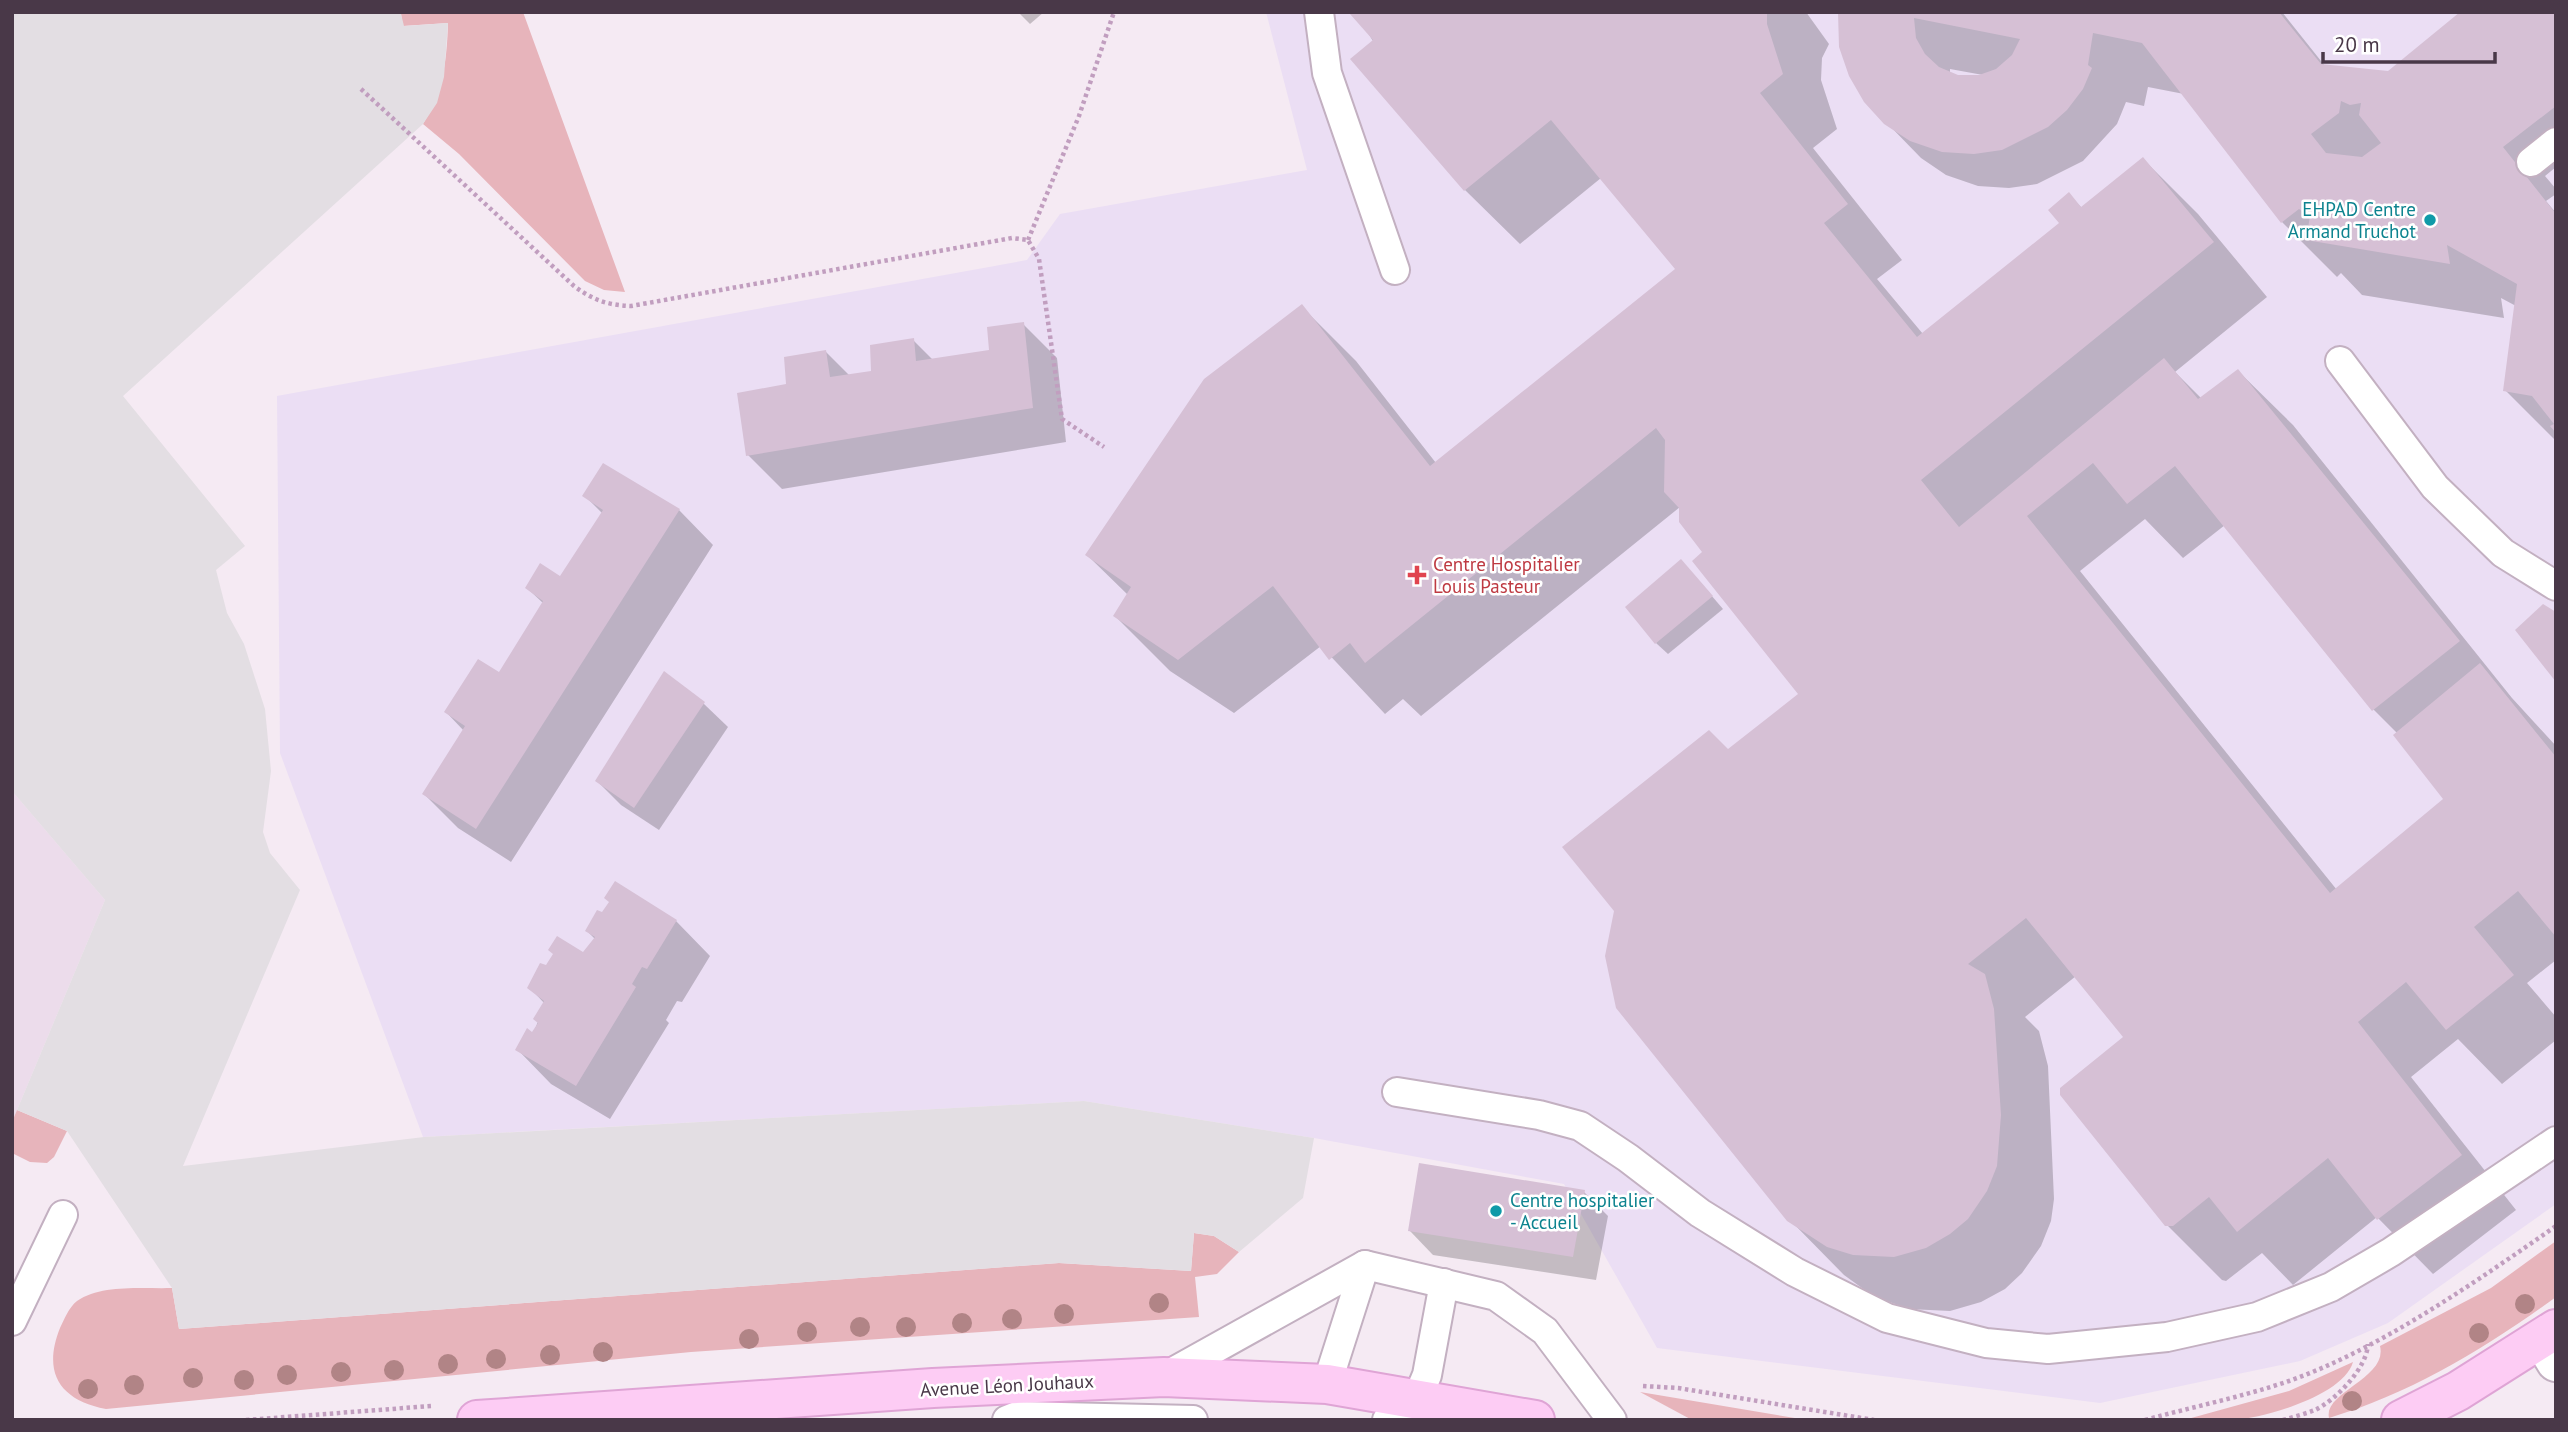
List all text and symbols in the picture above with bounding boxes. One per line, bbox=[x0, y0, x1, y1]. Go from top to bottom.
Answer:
scale bar bbox=[2323, 21, 2494, 65]
text: 20 m bbox=[2334, 31, 2380, 58]
place label: EHPAD Centre Armand Truchot bbox=[2288, 197, 2417, 243]
marker: EHPAD Centre Armand Truchot bbox=[2422, 212, 2438, 228]
place label: Centre Hospitalier Louis Pasteur bbox=[1433, 552, 1580, 598]
marker: Centre Hospitalier Louis Pasteur bbox=[1407, 565, 1427, 585]
place label: Centre hospitalier - Accueil bbox=[1510, 1188, 1655, 1234]
marker: Centre hospitalier - Accueil bbox=[1488, 1203, 1504, 1219]
street label: Avenue Léon Jouhaux bbox=[919, 1368, 1095, 1402]

